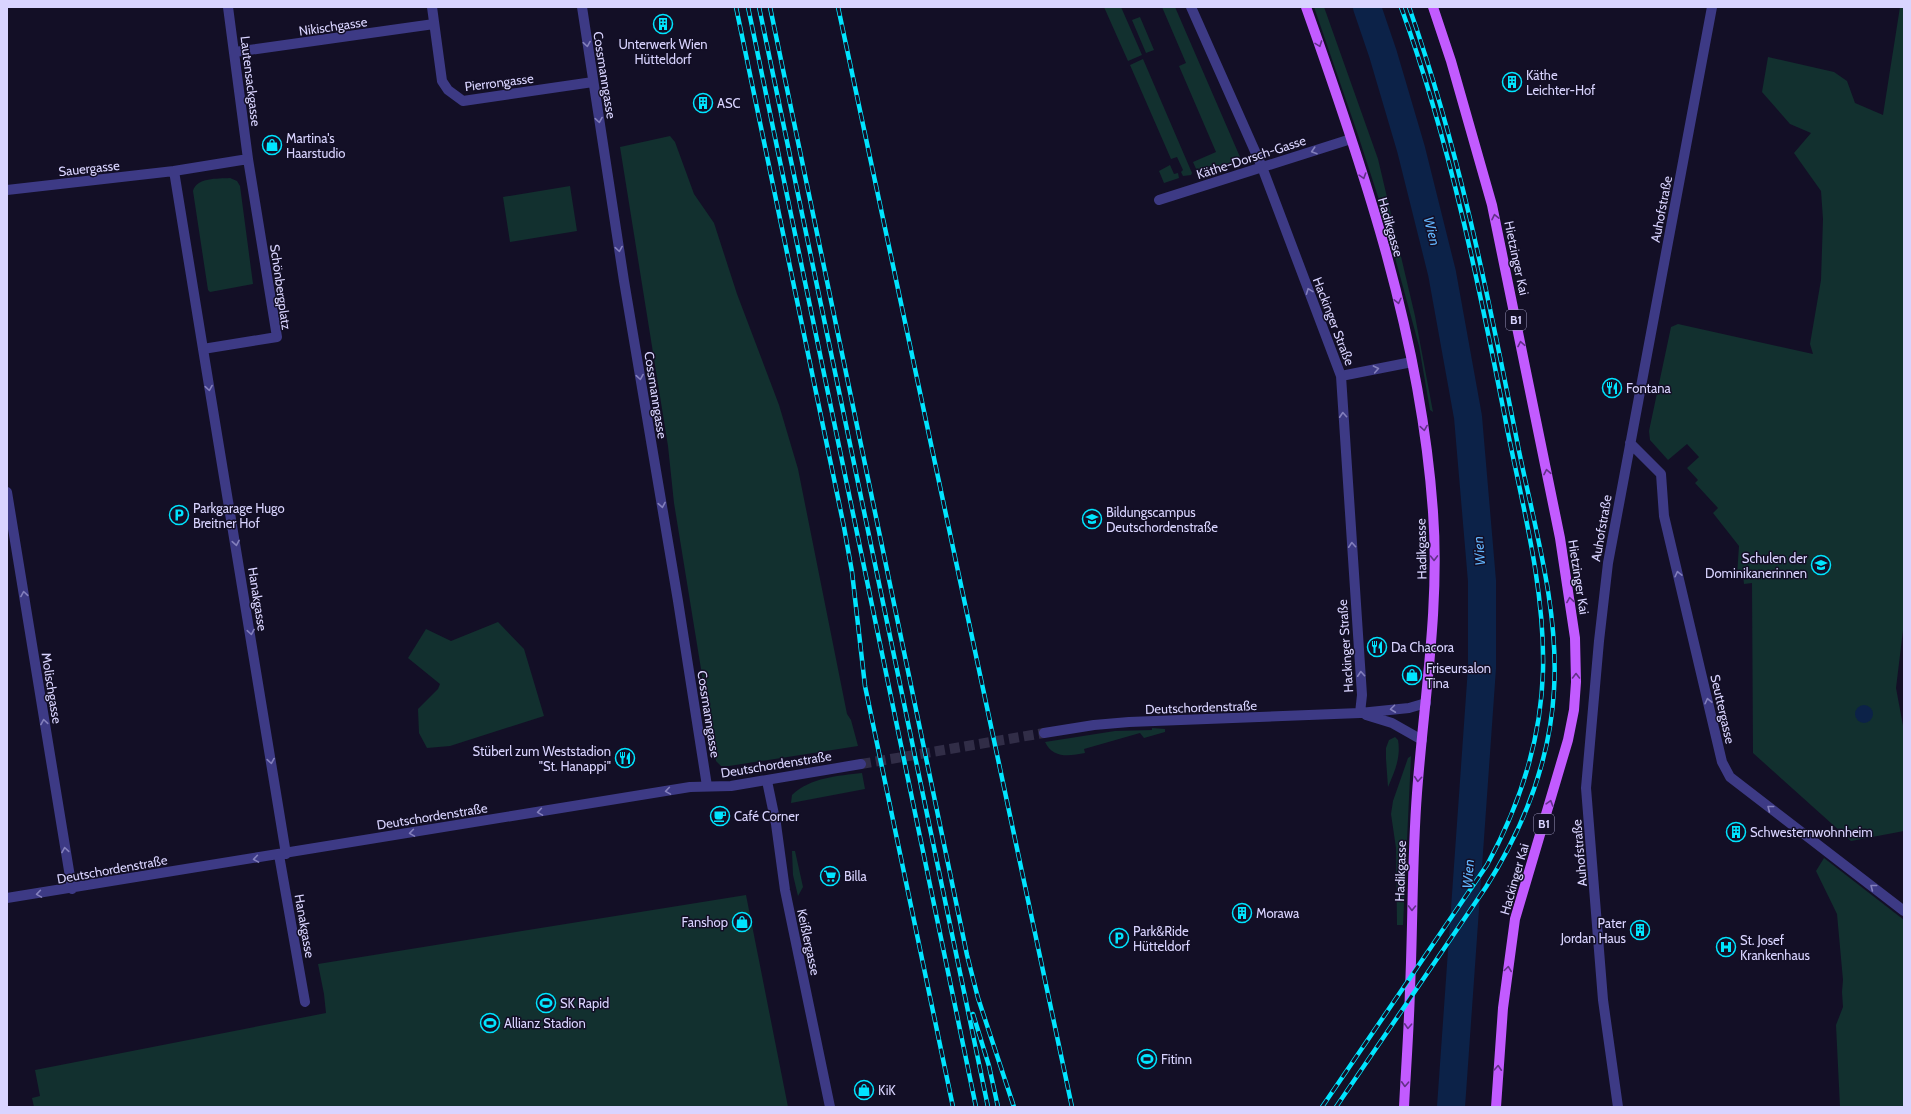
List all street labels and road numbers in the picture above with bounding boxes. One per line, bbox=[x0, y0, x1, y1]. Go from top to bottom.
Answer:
street label: Nikischgasse bbox=[298, 13, 369, 39]
street label: Cossmanngasse bbox=[590, 30, 620, 120]
street label: Lautensackgasse bbox=[238, 35, 265, 128]
street label: Pierrongasse bbox=[464, 70, 535, 94]
street label: Käthe-Dorsch-Gasse bbox=[1194, 132, 1308, 182]
street label: Sauergasse bbox=[58, 157, 121, 179]
street label: Auhofstraße bbox=[1647, 174, 1675, 244]
street label: Hadikgasse bbox=[1375, 195, 1407, 259]
street label: Hietzinger Kai bbox=[1501, 219, 1533, 297]
street label: Schönbergplatz bbox=[267, 243, 295, 331]
street label: Hackinger Straße bbox=[1310, 275, 1358, 368]
road number: B1 bbox=[1506, 310, 1526, 330]
street label: Cossmanngasse bbox=[641, 350, 671, 440]
street label: Auhofstraße bbox=[1587, 493, 1615, 562]
street label: Hadikgasse bbox=[1412, 518, 1430, 580]
street label: Hietzinger Kai bbox=[1565, 538, 1593, 616]
street label: Hanakgasse bbox=[245, 566, 271, 632]
street label: Hackinger Straße bbox=[1334, 599, 1356, 693]
street label: Molischgasse bbox=[38, 651, 66, 725]
street label: Cossmanngasse bbox=[694, 669, 724, 759]
street label: Seuttergasse bbox=[1707, 673, 1739, 746]
street label: Deutschordenstraße bbox=[1145, 697, 1258, 717]
street label: Deutschordenstraße bbox=[719, 747, 833, 781]
street label: Deutschordenstraße bbox=[375, 799, 489, 833]
road number: B1 bbox=[1534, 814, 1554, 834]
street label: Auhofstraße bbox=[1568, 818, 1590, 887]
street label: Hadikgasse bbox=[1391, 840, 1409, 902]
street label: Hackinger Kai bbox=[1496, 841, 1532, 917]
street label: Deutschordenstraße bbox=[56, 851, 169, 887]
street label: Hanakgasse bbox=[292, 893, 319, 959]
street label: Keißlergasse bbox=[794, 907, 824, 977]

